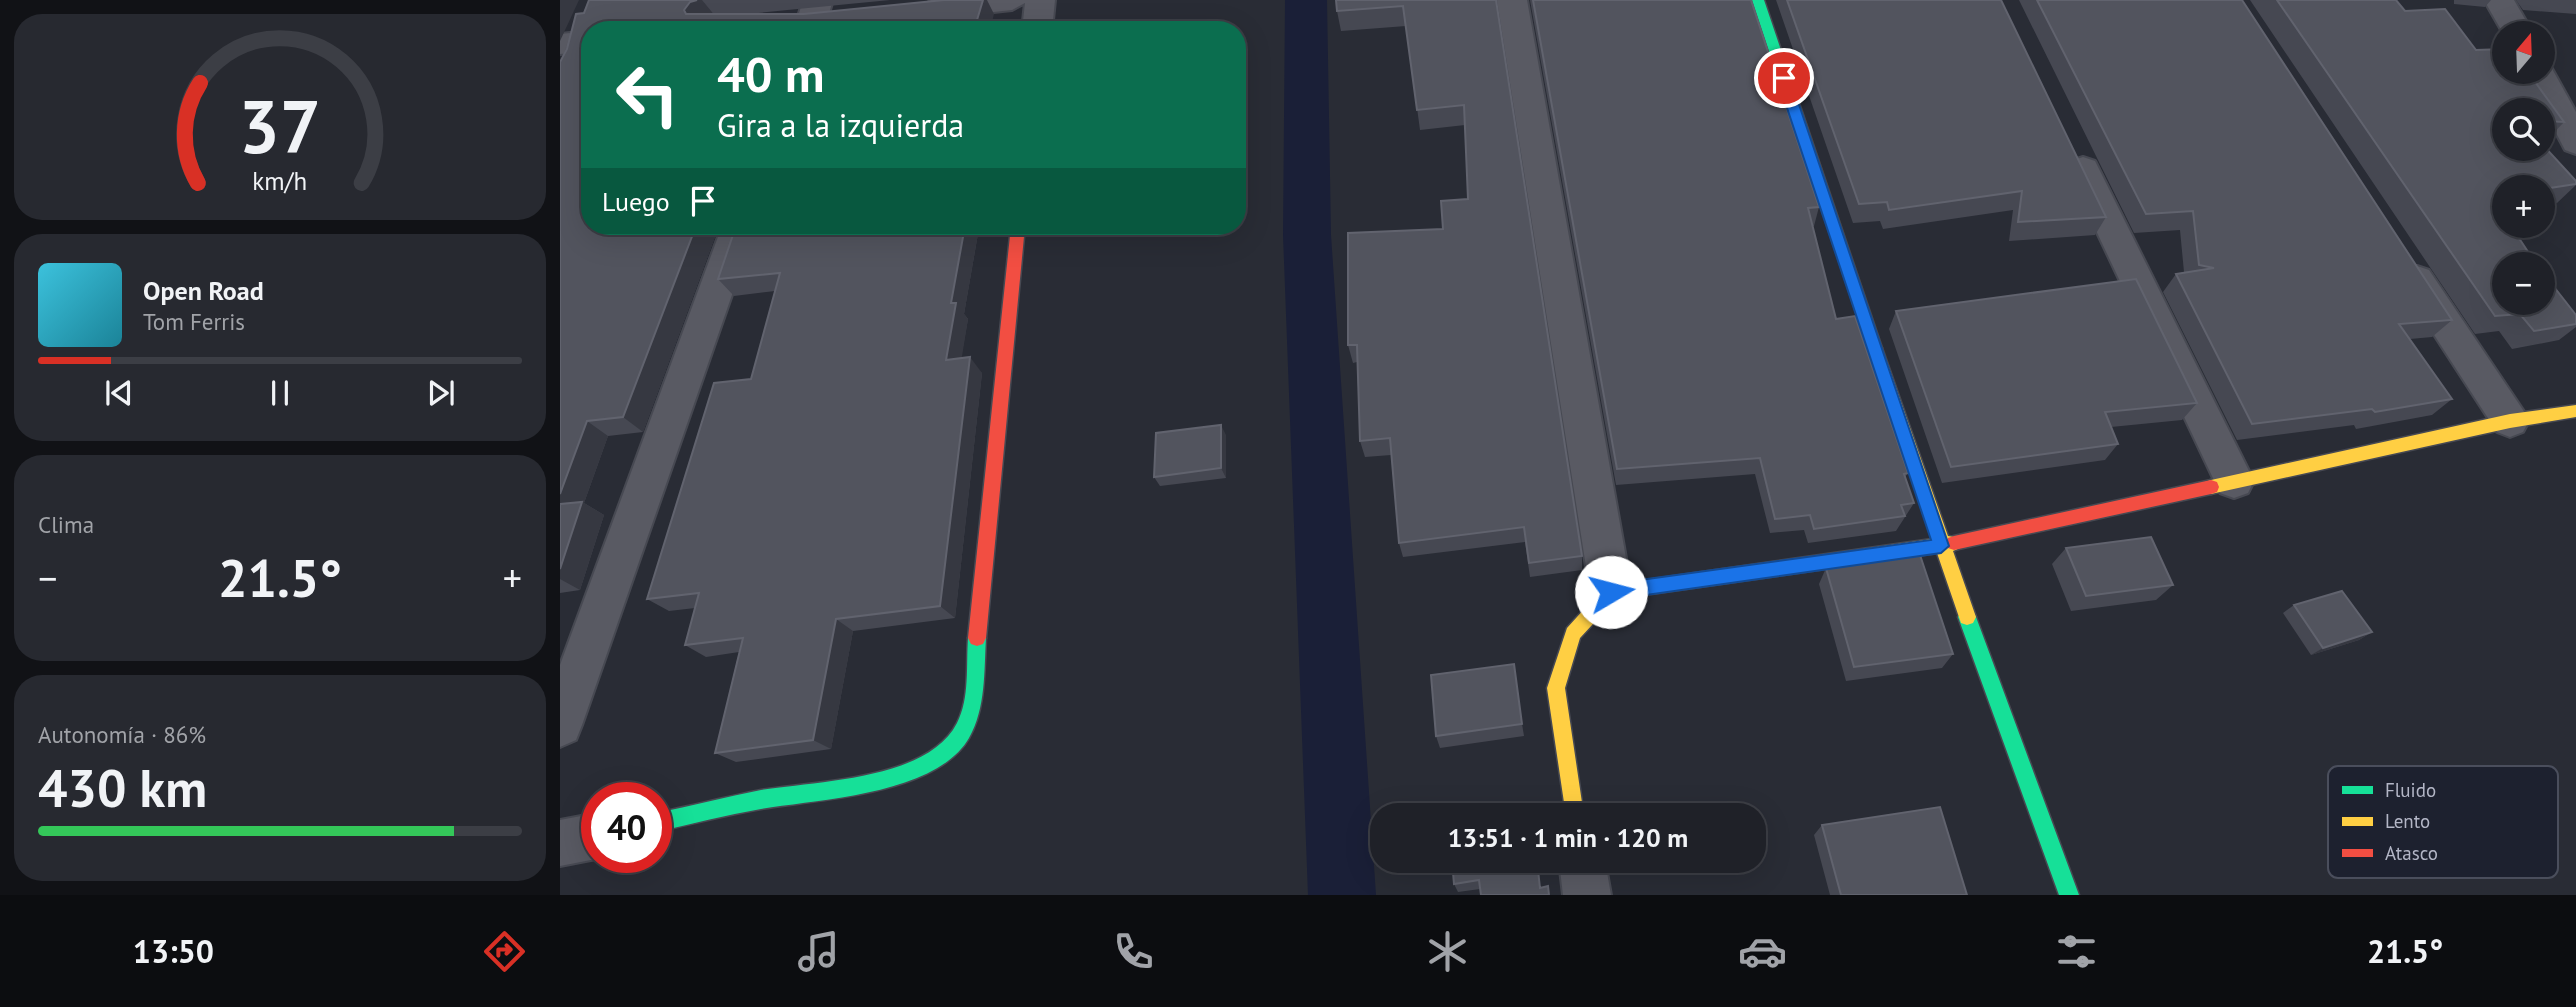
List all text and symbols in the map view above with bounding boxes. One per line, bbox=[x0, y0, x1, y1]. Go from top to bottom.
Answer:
north arrow bbox=[2492, 21, 2555, 84]
map controls bbox=[2492, 21, 2555, 315]
text: 40 m bbox=[717, 42, 824, 106]
pin bbox=[1754, 48, 1814, 108]
icon: left bbox=[602, 49, 693, 140]
icon: arrive bbox=[1765, 59, 1803, 97]
text: 37 bbox=[239, 80, 321, 174]
button: search bbox=[2492, 98, 2555, 161]
text: Gira a la izquierda bbox=[717, 104, 964, 146]
text: km/h bbox=[253, 165, 307, 197]
button: + bbox=[2492, 175, 2555, 238]
icon: arrive bbox=[684, 182, 722, 220]
text: Luego bbox=[602, 185, 670, 218]
button: − bbox=[2492, 252, 2555, 315]
text: Open Road bbox=[143, 274, 264, 307]
text: Tom Ferris bbox=[143, 307, 245, 336]
icon: previous bbox=[100, 374, 138, 412]
icon: pause bbox=[261, 374, 299, 412]
icon: next bbox=[422, 374, 460, 412]
text: Clima bbox=[38, 510, 94, 539]
text: 21.5° bbox=[218, 544, 342, 611]
text: − bbox=[38, 553, 57, 602]
text: + bbox=[503, 553, 522, 602]
position arrow bbox=[1574, 555, 1648, 629]
text: Autonomía · 86% bbox=[38, 720, 206, 749]
text: 430 km bbox=[38, 754, 207, 821]
legend bbox=[2328, 766, 2558, 878]
text: Fluido bbox=[2385, 778, 2436, 802]
speed limit sign: 40 bbox=[581, 782, 672, 873]
text: Lento bbox=[2385, 809, 2430, 833]
text: 13:51 · 1 min · 120 m bbox=[1448, 821, 1688, 854]
text: Atasco bbox=[2385, 841, 2438, 865]
icon: directions bbox=[480, 927, 529, 976]
icon: music bbox=[794, 927, 843, 976]
icon: phone bbox=[1109, 927, 1158, 976]
icon: climate bbox=[1423, 927, 1472, 976]
icon: car bbox=[1738, 927, 1787, 976]
icon: filters bbox=[2052, 927, 2101, 976]
text: 13:50 bbox=[133, 930, 214, 972]
text: 21.5° bbox=[2367, 930, 2443, 972]

